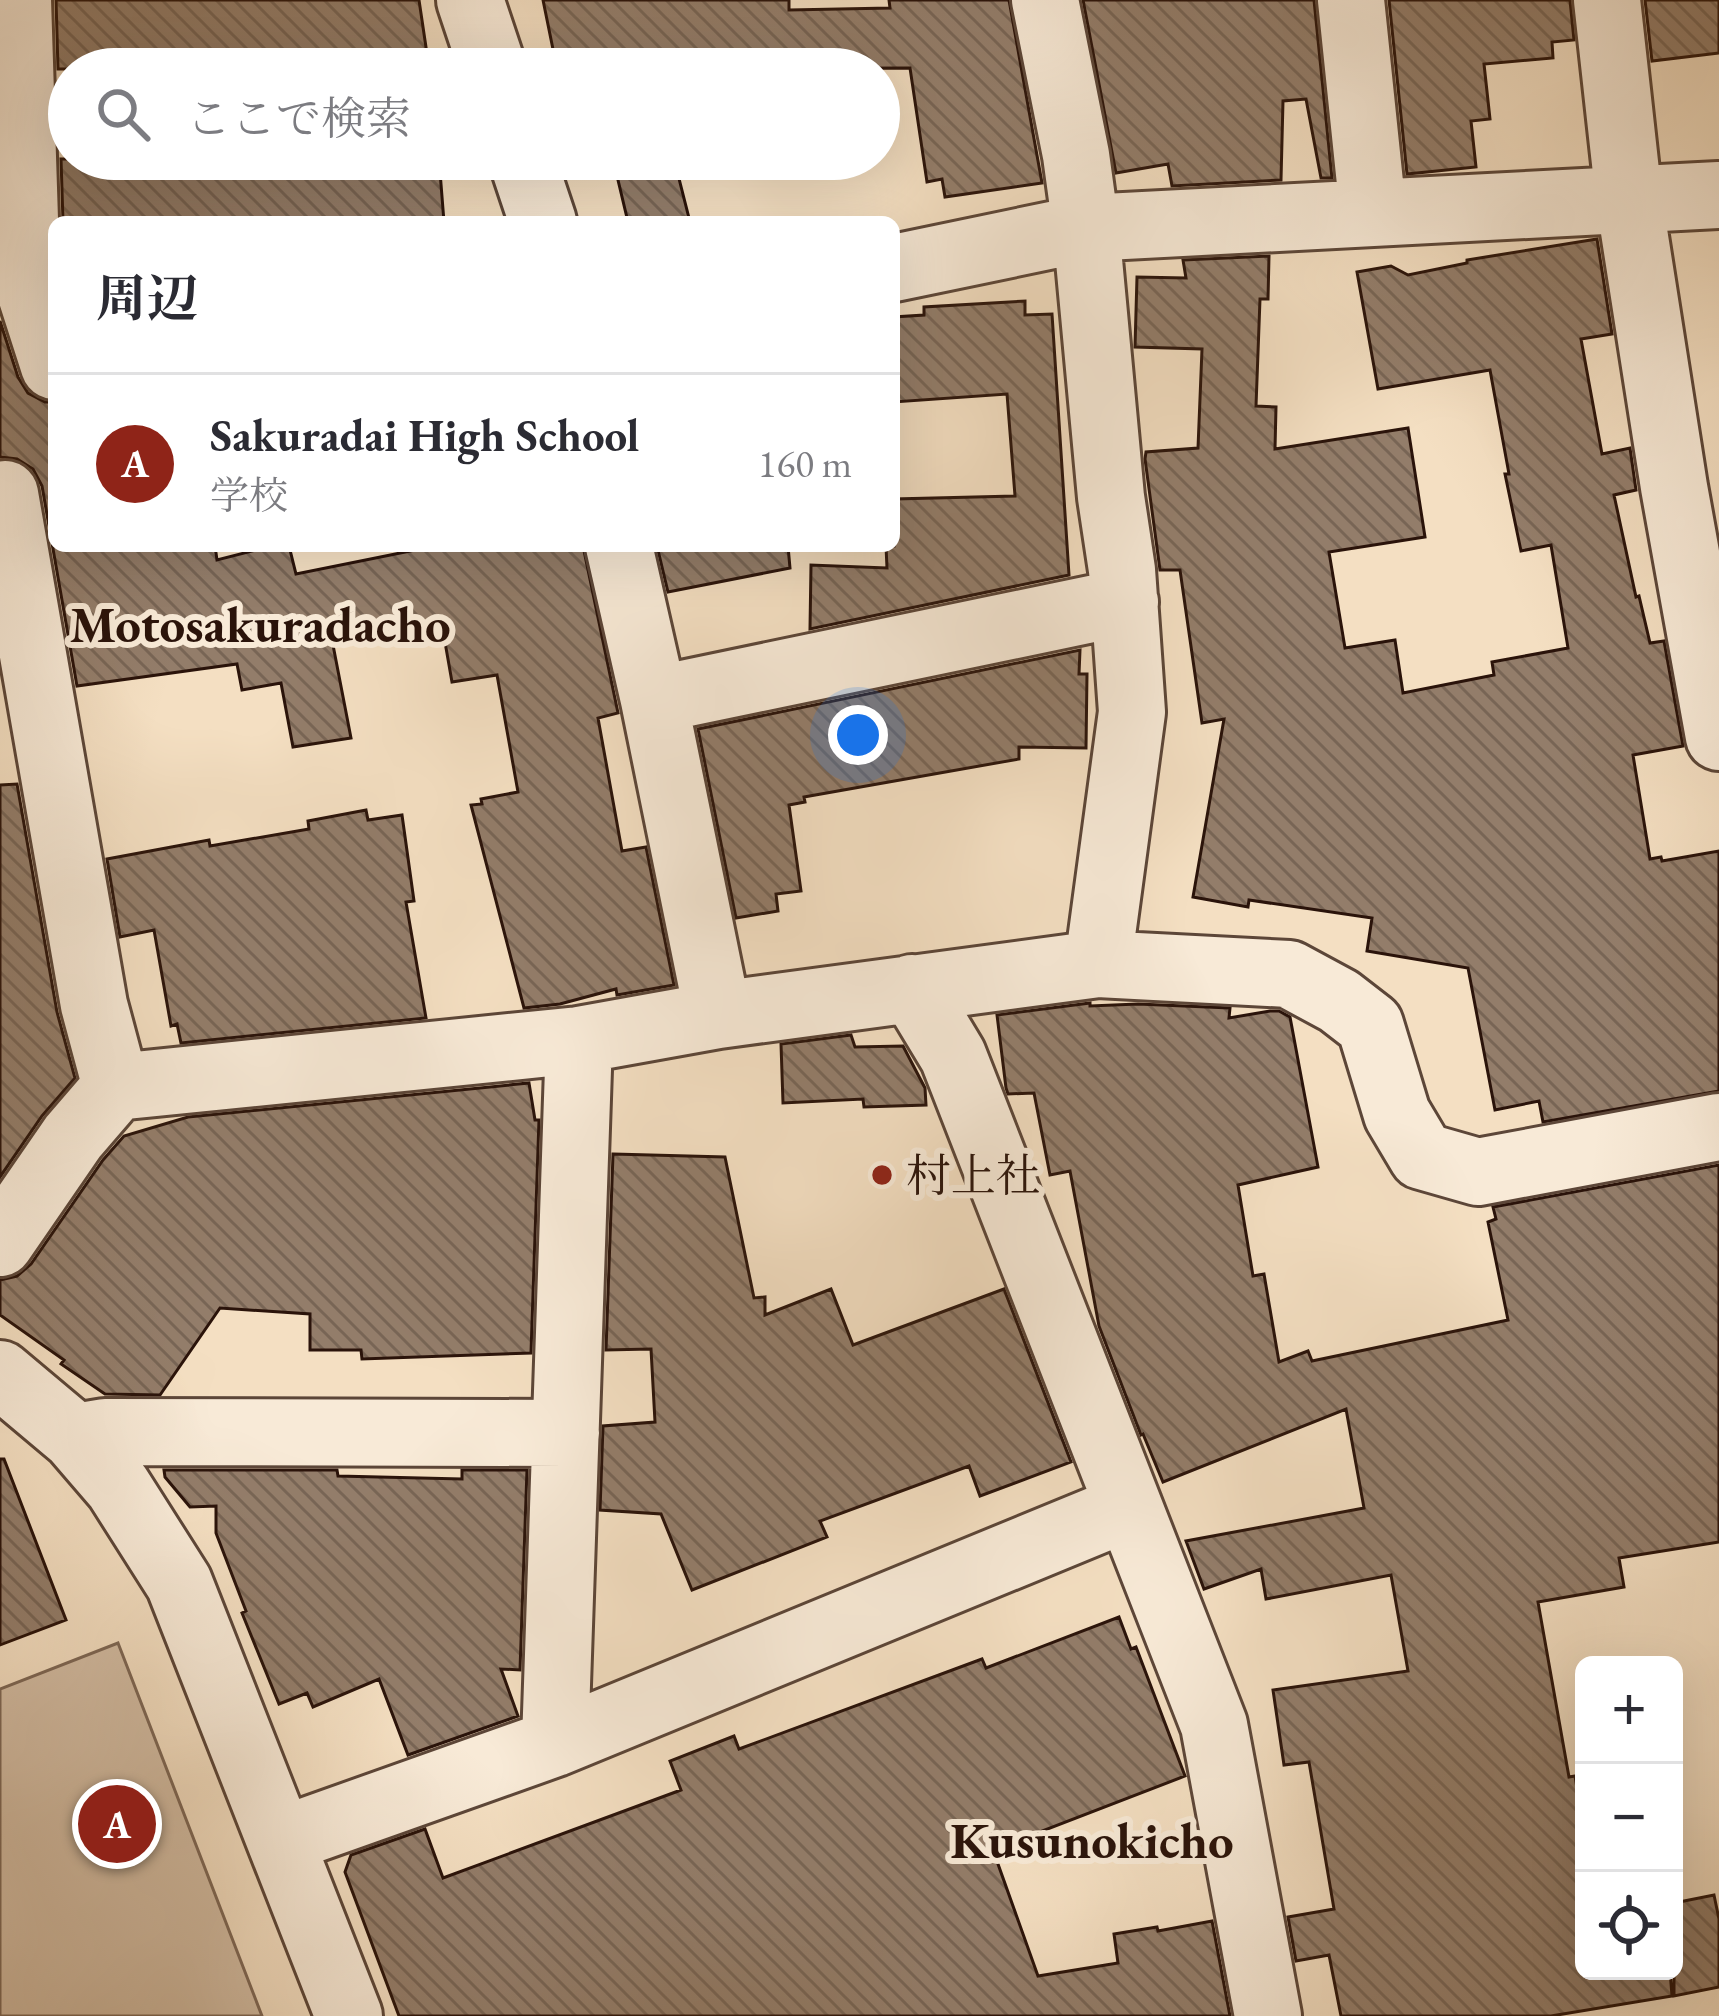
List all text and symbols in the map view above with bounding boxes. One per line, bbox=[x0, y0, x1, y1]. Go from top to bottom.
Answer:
search box bbox=[48, 48, 900, 180]
icon: search bbox=[90, 81, 156, 147]
text: ここで検索 bbox=[186, 89, 411, 147]
text: 周辺 bbox=[96, 265, 198, 331]
text: Sakuradai High School bbox=[210, 406, 639, 464]
text: A bbox=[121, 438, 149, 489]
text: 160 m bbox=[758, 438, 852, 489]
text: 学校 bbox=[210, 470, 288, 521]
district label: Motosakuradacho bbox=[69, 591, 451, 657]
your location bbox=[828, 705, 888, 765]
place label: 村上社 bbox=[906, 1146, 1041, 1204]
marker: 村上社 bbox=[869, 1162, 895, 1188]
map controls bbox=[1575, 1656, 1683, 1980]
button: + bbox=[1575, 1656, 1683, 1764]
button: − bbox=[1575, 1764, 1683, 1872]
pin: A bbox=[78, 1779, 156, 1869]
district label: Kusunokicho bbox=[950, 1807, 1234, 1873]
button: locate bbox=[1575, 1872, 1683, 1980]

